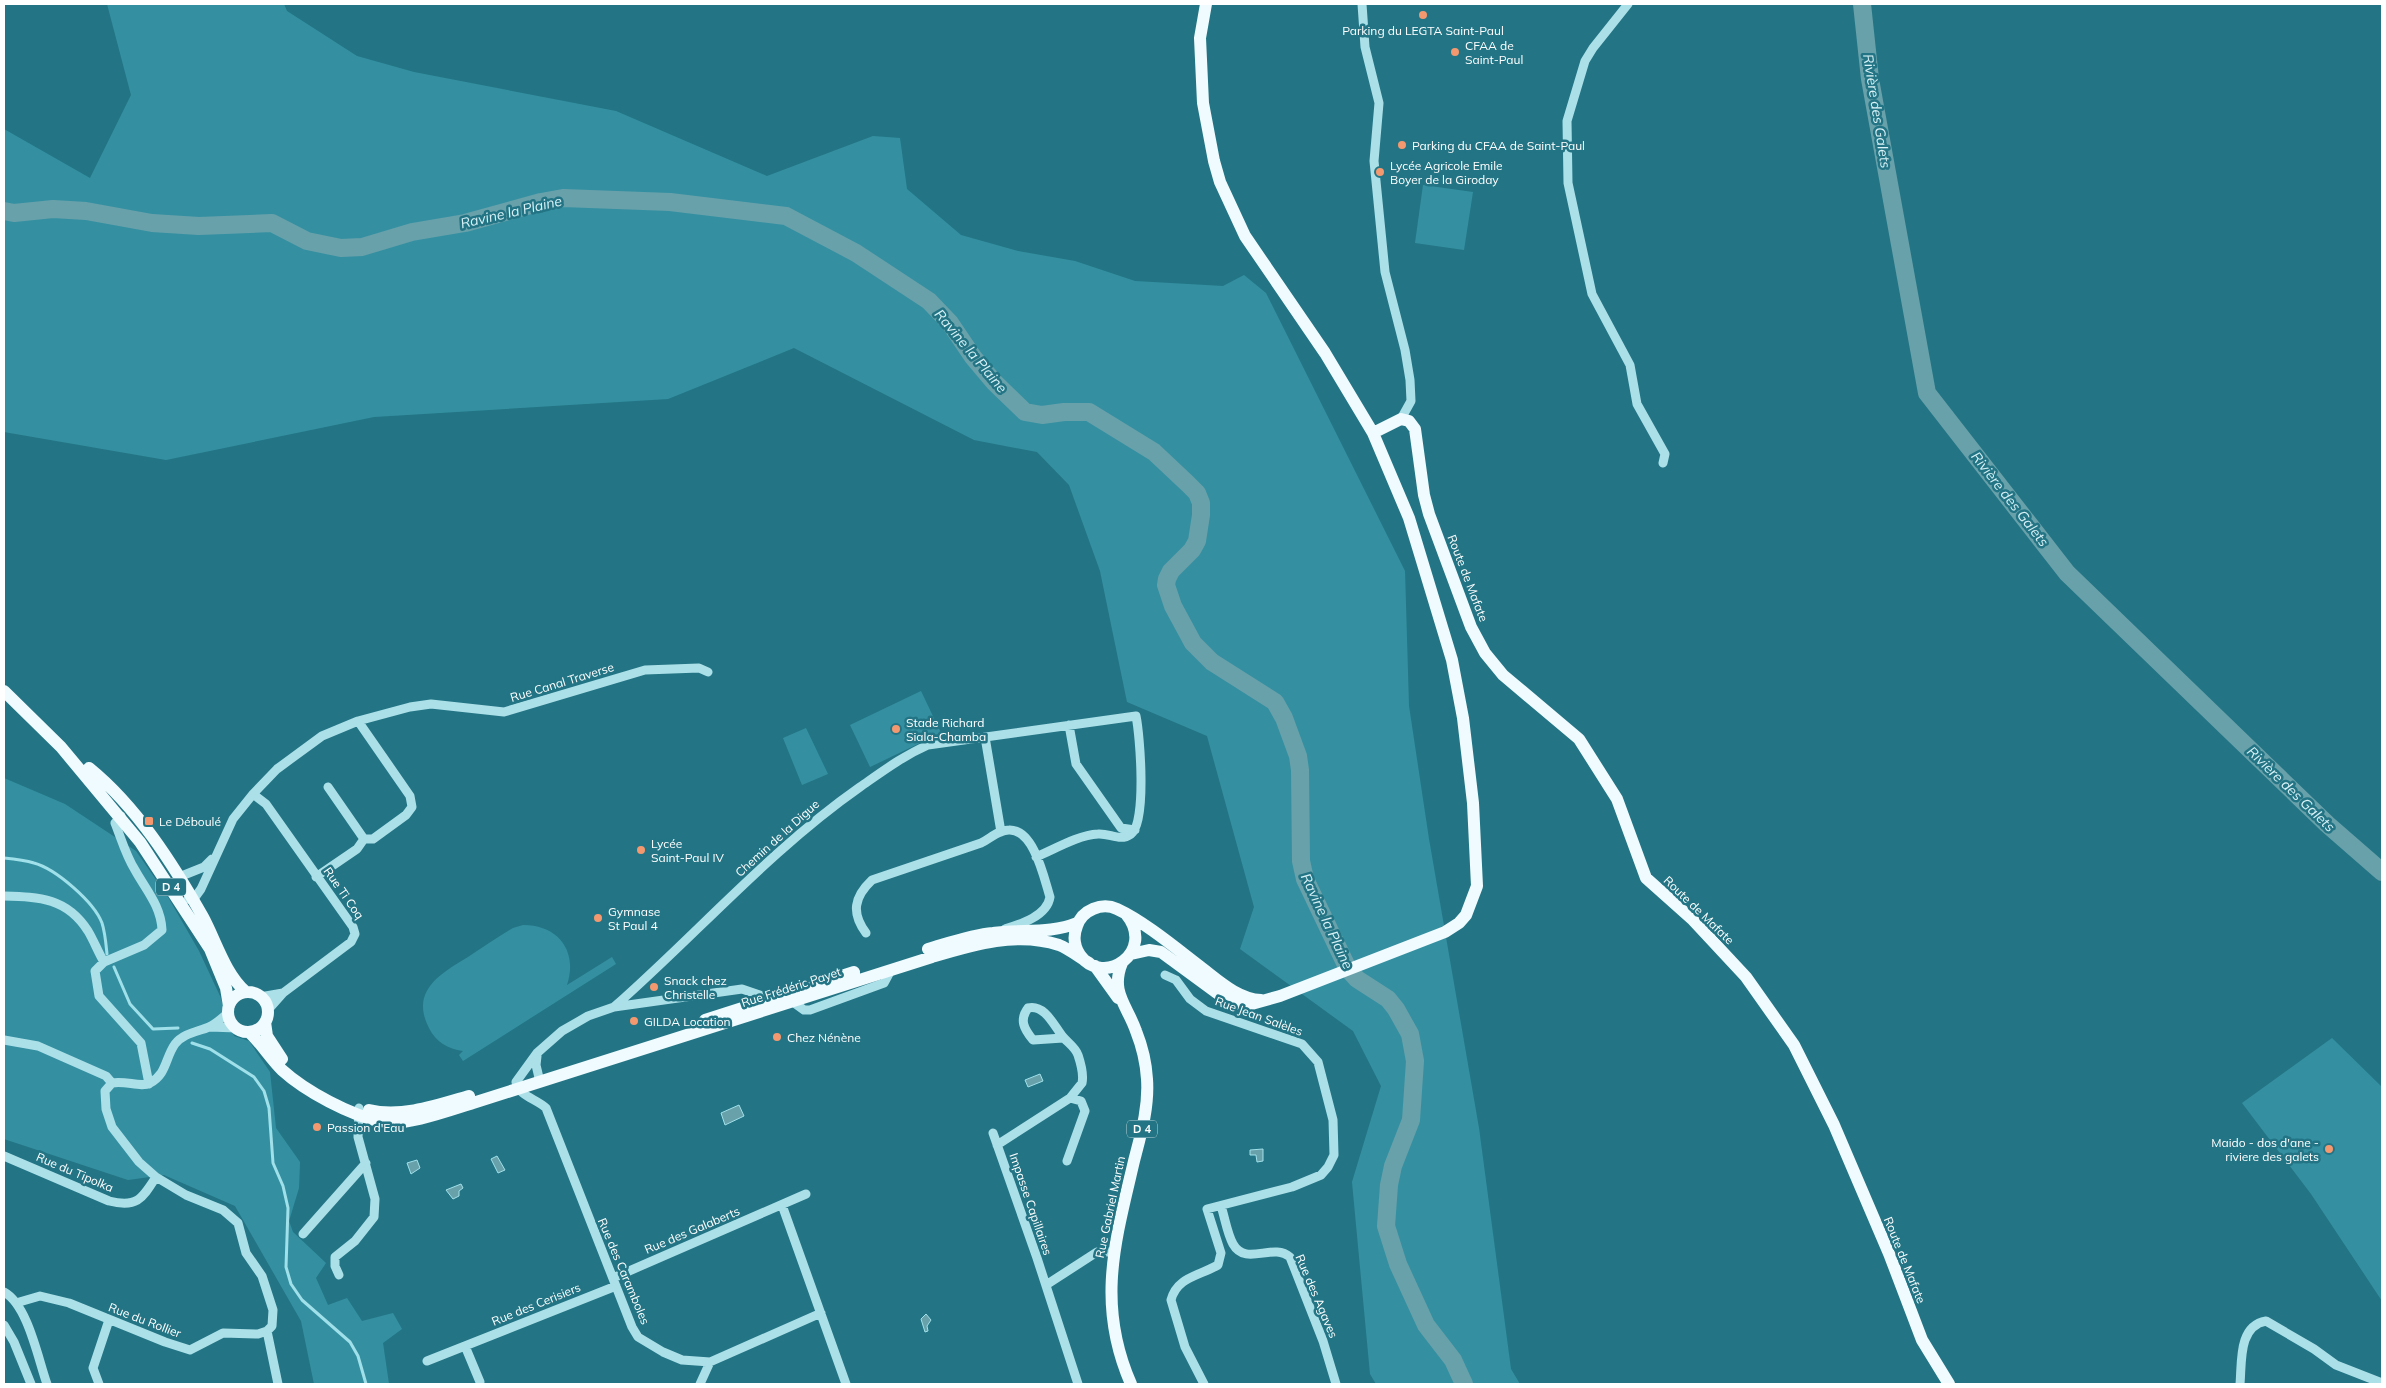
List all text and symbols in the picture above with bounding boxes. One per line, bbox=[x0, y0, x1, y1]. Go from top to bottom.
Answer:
marker: Parking du LEGTA Saint-Paul bbox=[1417, 9, 1429, 21]
place label: Parking du LEGTA Saint-Paul bbox=[1342, 23, 1504, 38]
place label: CFAA de Saint-Paul bbox=[1465, 38, 1523, 67]
marker: CFAA de Saint-Paul bbox=[1449, 46, 1461, 58]
water label: Rivière des Galets bbox=[1859, 52, 1895, 170]
place label: Parking du CFAA de Saint-Paul bbox=[1412, 138, 1585, 153]
marker: Parking du CFAA de Saint-Paul bbox=[1396, 139, 1408, 151]
place label: Lycée Agricole Emile Boyer de la Giroday bbox=[1390, 158, 1503, 187]
marker: Lycée Agricole Emile Boyer de la Giroday bbox=[1374, 166, 1386, 178]
water label: Ravine la Plaine bbox=[458, 191, 564, 232]
water label: Ravine la Plaine bbox=[931, 306, 1011, 397]
water label: Rivière des Galets bbox=[1967, 448, 2053, 550]
street label: Route de Mafate bbox=[1445, 532, 1491, 624]
street label: Rue Canal Traverse bbox=[508, 659, 616, 705]
place label: Stade Richard Siala-Chamba bbox=[906, 715, 986, 744]
marker: Stade Richard Siala-Chamba bbox=[890, 723, 902, 735]
water label: Rivière des Galets bbox=[2243, 742, 2339, 836]
street label: Chemin de la Digue bbox=[732, 796, 822, 880]
place label: Le Déboulé bbox=[159, 814, 221, 829]
marker: Le Déboulé bbox=[143, 815, 155, 827]
place label: Lycée Saint-Paul IV bbox=[651, 836, 725, 865]
marker: Lycée Saint-Paul IV bbox=[635, 844, 647, 856]
street label: Rue Ti Coq bbox=[321, 864, 367, 922]
water label: Ravine la Plaine bbox=[1297, 870, 1357, 972]
street label: Route de Mafate bbox=[1661, 873, 1737, 947]
road number: D 4 bbox=[156, 879, 186, 896]
place label: Gymnase St Paul 4 bbox=[608, 904, 660, 933]
marker: Gymnase St Paul 4 bbox=[592, 912, 604, 924]
street label: Rue Frédéric Payet bbox=[739, 964, 843, 1010]
place label: Snack chez Christelle bbox=[664, 973, 727, 1002]
marker: Snack chez Christelle bbox=[648, 981, 660, 993]
street label: Rue Jean Salèles bbox=[1213, 993, 1305, 1039]
place label: GILDA Location bbox=[644, 1014, 731, 1029]
marker: GILDA Location bbox=[628, 1015, 640, 1027]
place label: Chez Nénène bbox=[787, 1030, 861, 1045]
marker: Chez Nénène bbox=[771, 1031, 783, 1043]
place label: Passion d'Eau bbox=[327, 1120, 404, 1135]
road number: D 4 bbox=[1127, 1120, 1157, 1138]
marker: Passion d'Eau bbox=[311, 1121, 323, 1133]
place label: Maido - dos d'ane - riviere des galets bbox=[2211, 1135, 2319, 1164]
marker: Maido - dos d'ane - riviere des galets bbox=[2323, 1143, 2335, 1155]
street label: Rue du Tipolka bbox=[34, 1149, 116, 1195]
street label: Impasse Capillaires bbox=[1006, 1151, 1056, 1257]
street label: Rue Gabriel Martin bbox=[1092, 1155, 1128, 1259]
street label: Rue des Galaberts bbox=[642, 1203, 742, 1257]
street label: Rue des Caramboles bbox=[595, 1215, 653, 1327]
street label: Route de Mafate bbox=[1881, 1215, 1929, 1305]
street label: Rue des Agaves bbox=[1293, 1252, 1341, 1340]
street label: Rue des Cerisiers bbox=[489, 1279, 583, 1329]
street label: Rue du Rollier bbox=[107, 1299, 184, 1341]

